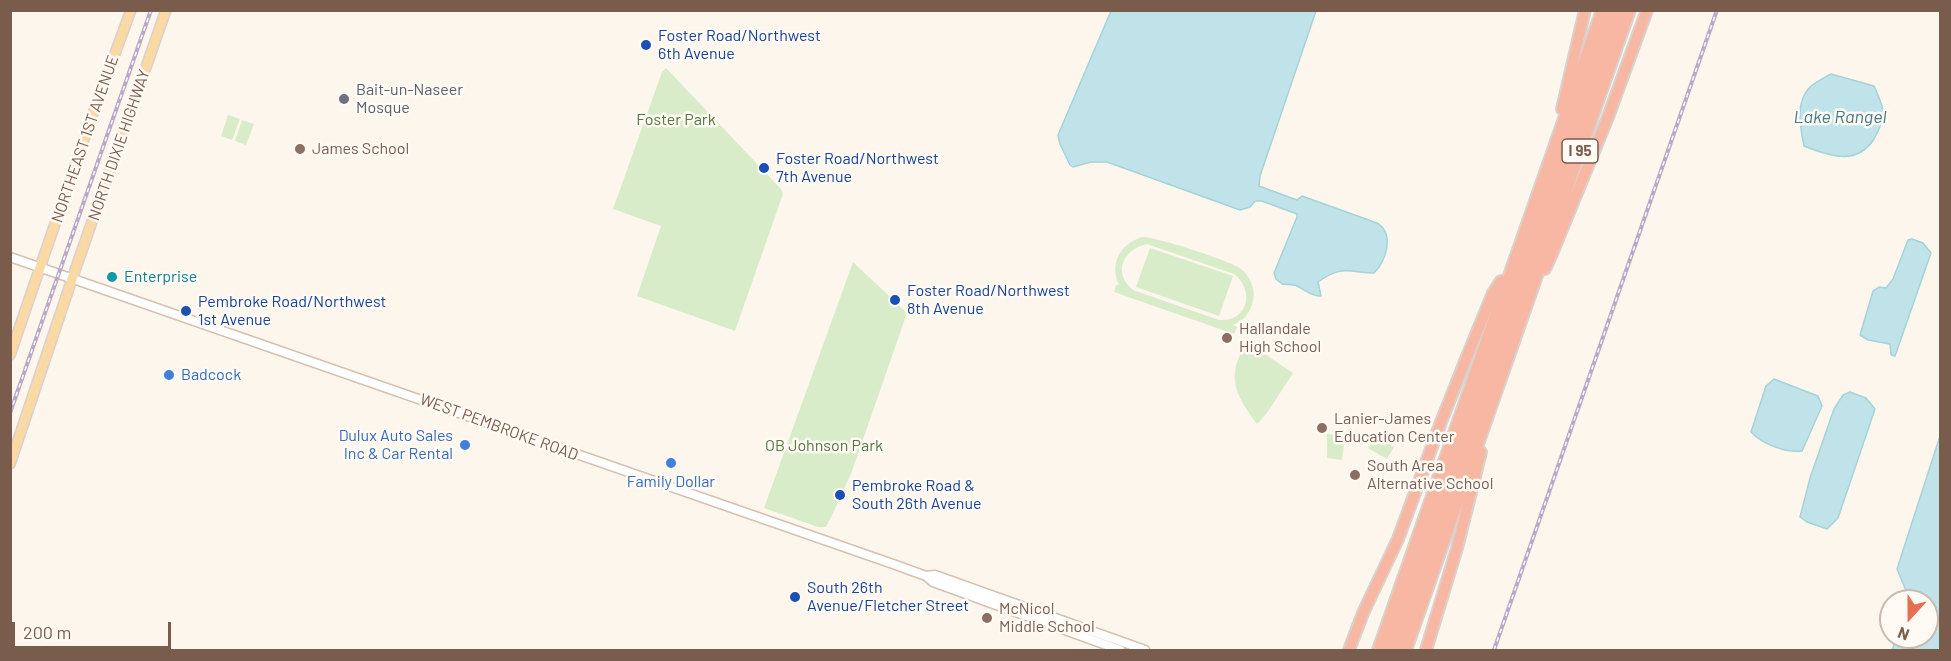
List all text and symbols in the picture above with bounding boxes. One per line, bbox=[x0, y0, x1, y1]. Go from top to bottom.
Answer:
place label: Foster Road/Northwest 6th Avenue bbox=[658, 26, 821, 64]
marker: Foster Road/Northwest 6th Avenue bbox=[639, 38, 653, 52]
street label: NORTHEAST 1ST AVENUE bbox=[47, 53, 123, 225]
street label: NORTH DIXIE HIGHWAY bbox=[84, 67, 154, 223]
place label: Bait-un-Naseer Mosque bbox=[356, 80, 463, 118]
marker: Bait-un-Naseer Mosque bbox=[337, 92, 351, 106]
water label: Lake Rangel bbox=[1794, 106, 1886, 128]
park label: Foster Park bbox=[636, 110, 716, 130]
place label: James School bbox=[312, 139, 409, 159]
road number: I 95 bbox=[1562, 139, 1598, 163]
marker: James School bbox=[293, 142, 307, 156]
place label: Foster Road/Northwest 7th Avenue bbox=[776, 149, 939, 187]
marker: Foster Road/Northwest 7th Avenue bbox=[757, 161, 771, 175]
place label: Enterprise bbox=[124, 267, 197, 287]
marker: Enterprise bbox=[105, 270, 119, 284]
place label: Foster Road/Northwest 8th Avenue bbox=[907, 281, 1070, 319]
place label: Pembroke Road/Northwest 1st Avenue bbox=[198, 292, 386, 330]
marker: Foster Road/Northwest 8th Avenue bbox=[888, 293, 902, 307]
marker: Pembroke Road/Northwest 1st Avenue bbox=[179, 304, 193, 318]
place label: Hallandale High School bbox=[1239, 319, 1321, 357]
marker: Hallandale High School bbox=[1220, 331, 1234, 345]
place label: Badcock bbox=[181, 365, 241, 385]
marker: Badcock bbox=[162, 368, 176, 382]
street label: WEST PEMBROKE ROAD bbox=[417, 389, 581, 465]
place label: Lanier-James Education Center bbox=[1334, 409, 1455, 447]
marker: Lanier-James Education Center bbox=[1315, 421, 1329, 435]
place label: Dulux Auto Sales Inc & Car Rental bbox=[339, 426, 453, 464]
park label: OB Johnson Park bbox=[765, 436, 883, 456]
marker: Dulux Auto Sales Inc & Car Rental bbox=[458, 438, 472, 452]
marker: Family Dollar bbox=[664, 456, 678, 470]
place label: South Area Alternative School bbox=[1367, 456, 1493, 494]
marker: South Area Alternative School bbox=[1348, 468, 1362, 482]
place label: Family Dollar bbox=[627, 472, 715, 492]
place label: Pembroke Road & South 26th Avenue bbox=[852, 476, 982, 514]
marker: Pembroke Road & South 26th Avenue bbox=[833, 488, 847, 502]
place label: South 26th Avenue/Fletcher Street bbox=[807, 578, 969, 616]
north arrow bbox=[1879, 589, 1939, 649]
marker: South 26th Avenue/Fletcher Street bbox=[788, 590, 802, 604]
place label: McNicol Middle School bbox=[999, 599, 1095, 637]
scale bar bbox=[15, 610, 174, 648]
marker: McNicol Middle School bbox=[980, 611, 994, 625]
text: 200 m bbox=[23, 621, 71, 643]
text: N bbox=[1895, 624, 1911, 645]

